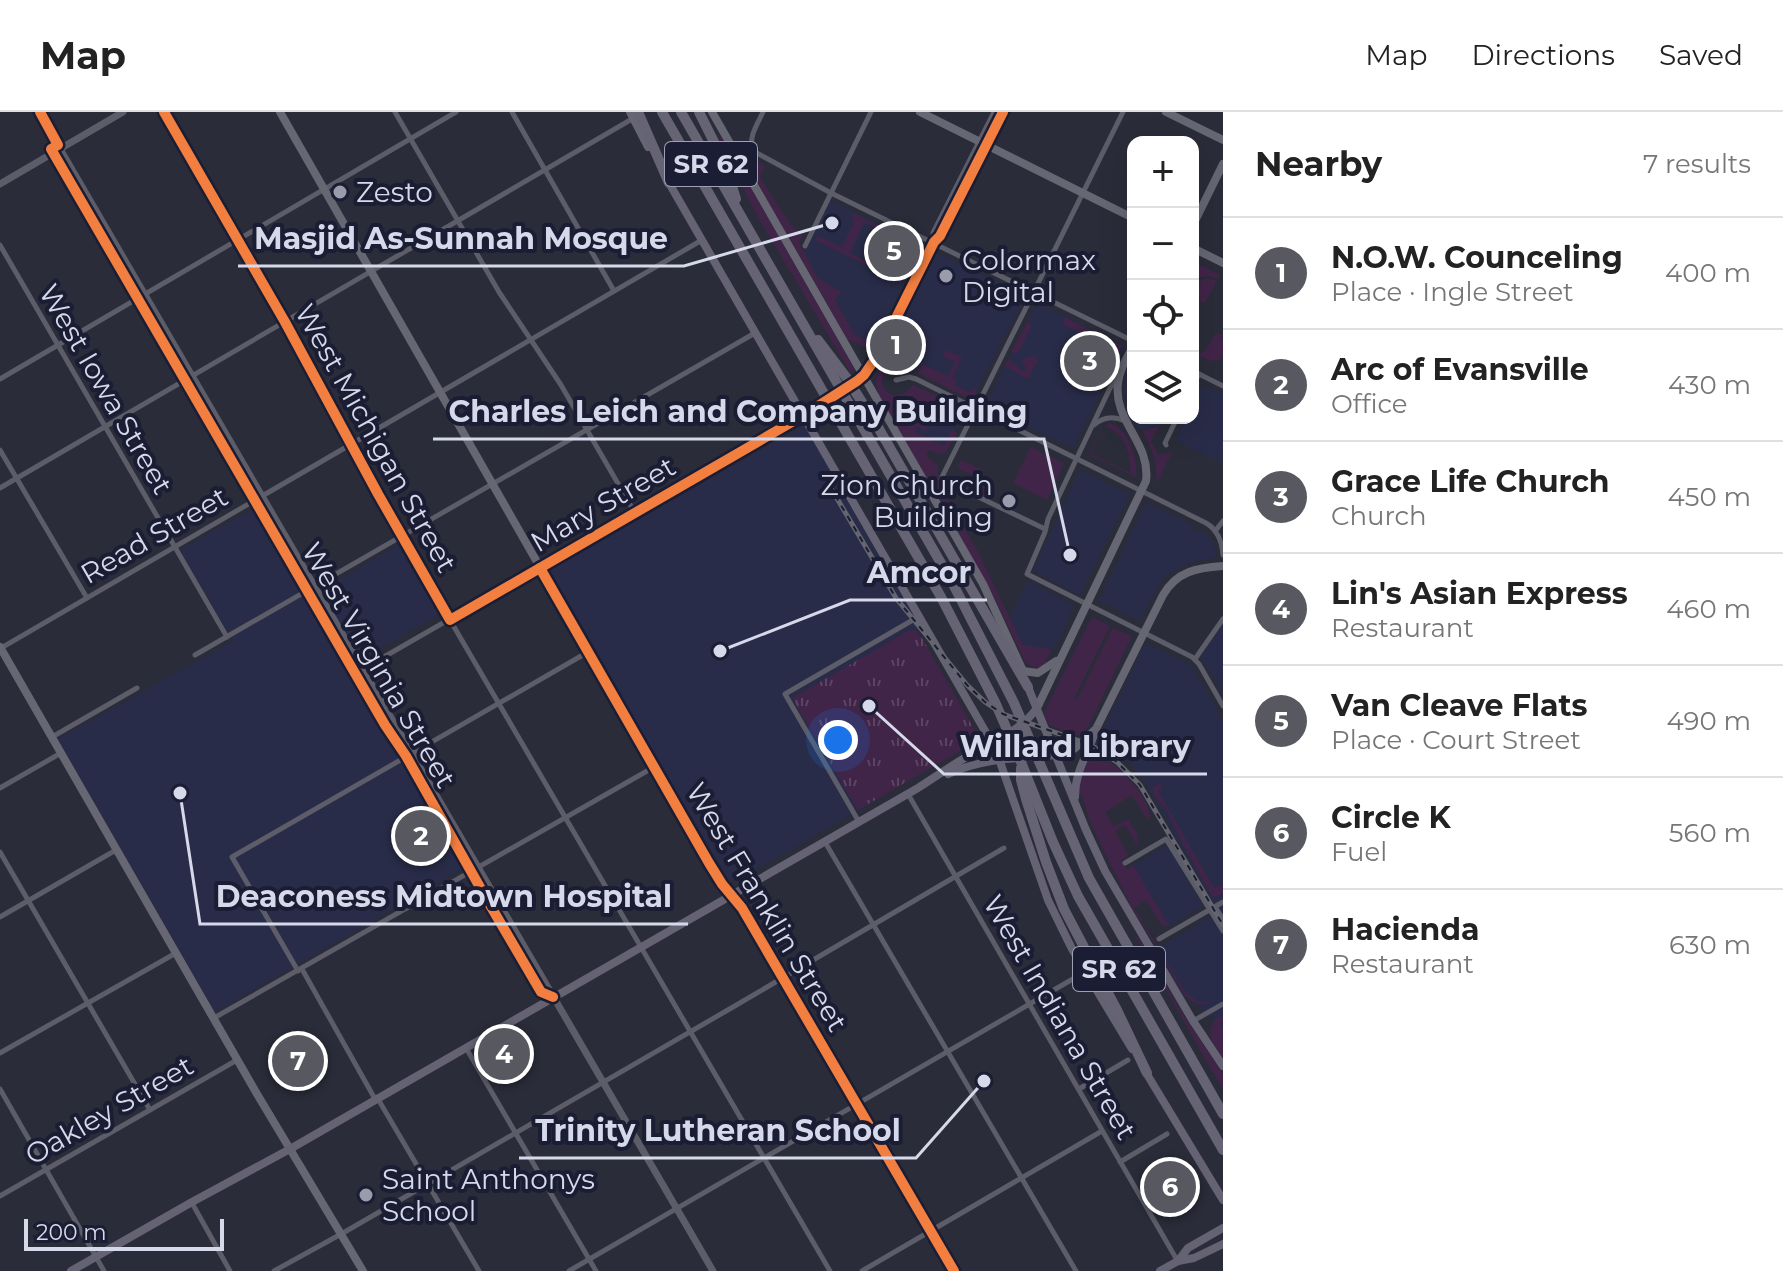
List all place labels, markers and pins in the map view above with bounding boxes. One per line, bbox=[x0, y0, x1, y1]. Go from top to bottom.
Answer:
place label: Zesto bbox=[356, 175, 433, 209]
marker: Zesto bbox=[331, 183, 349, 201]
callout: Masjid As-Sunnah Mosque bbox=[238, 212, 684, 266]
pin: 5 bbox=[868, 221, 920, 281]
place label: Colormax Digital bbox=[962, 243, 1096, 309]
marker: Colormax Digital bbox=[937, 267, 955, 285]
pin: 1 bbox=[870, 315, 922, 375]
pin: 3 bbox=[1064, 331, 1116, 391]
callout: Charles Leich and Company Building bbox=[433, 385, 1044, 439]
place label: Zion Church Building bbox=[820, 468, 993, 534]
marker: Zion Church Building bbox=[1000, 492, 1018, 510]
callout: Amcor bbox=[850, 546, 987, 600]
callout: Willard Library bbox=[944, 720, 1207, 774]
pin: 2 bbox=[395, 806, 447, 866]
callout: Deaconess Midtown Hospital bbox=[200, 870, 688, 924]
pin: 4 bbox=[478, 1024, 530, 1084]
pin: 7 bbox=[272, 1031, 324, 1091]
callout: Trinity Lutheran School bbox=[519, 1104, 916, 1158]
pin: 6 bbox=[1144, 1157, 1196, 1217]
place label: Saint Anthonys School bbox=[382, 1162, 595, 1228]
marker: Saint Anthonys School bbox=[357, 1186, 375, 1204]

